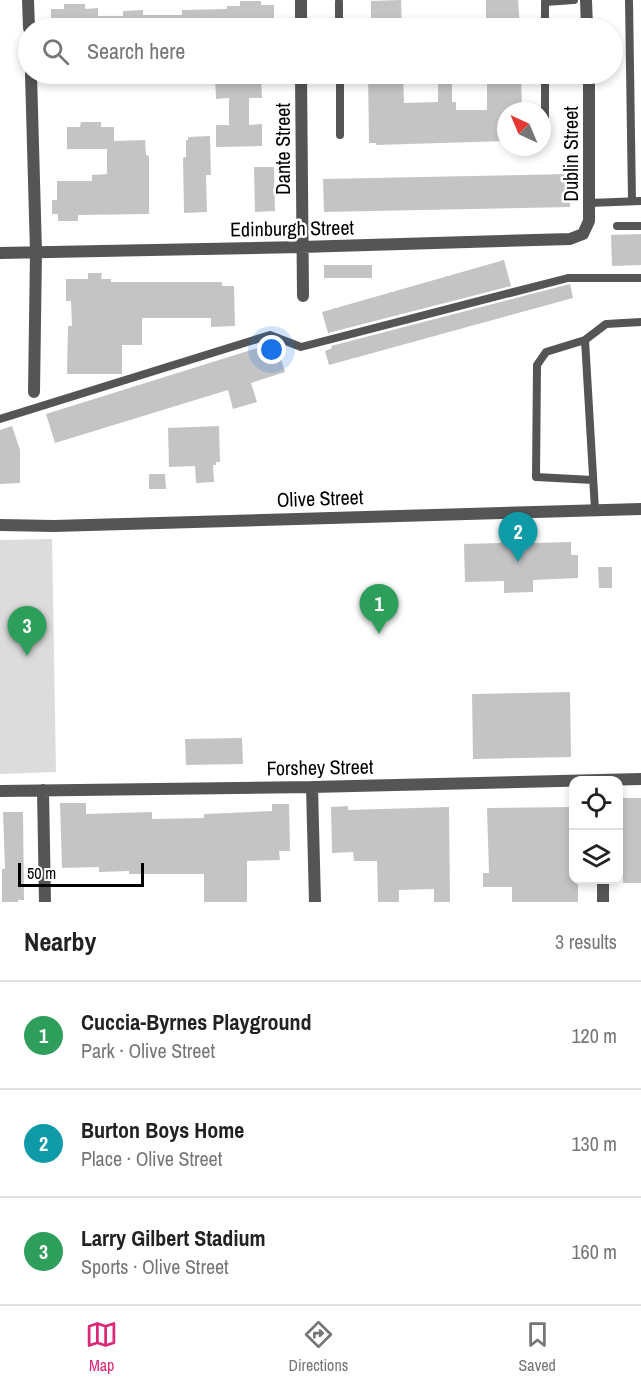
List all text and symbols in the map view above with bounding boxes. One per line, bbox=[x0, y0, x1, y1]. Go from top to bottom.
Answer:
search box bbox=[18, 18, 623, 84]
icon: search bbox=[39, 35, 72, 68]
text: Search here bbox=[87, 36, 185, 66]
north arrow bbox=[497, 102, 551, 156]
street label: Dante Street bbox=[269, 103, 296, 195]
street label: Dublin Street bbox=[557, 106, 584, 202]
street label: Edinburgh Street bbox=[230, 213, 355, 243]
your location bbox=[257, 335, 286, 364]
street label: Olive Street bbox=[276, 483, 364, 513]
pin: 2 bbox=[498, 512, 538, 562]
pin: 1 bbox=[360, 584, 398, 634]
pin: 3 bbox=[8, 606, 46, 656]
street label: Forshey Street bbox=[266, 753, 374, 781]
map controls bbox=[569, 776, 623, 884]
button: locate bbox=[569, 776, 623, 830]
button: layers bbox=[569, 830, 623, 884]
scale bar bbox=[18, 860, 144, 888]
text: 50 m bbox=[27, 862, 56, 884]
text: Nearby bbox=[24, 924, 96, 959]
text: 3 results bbox=[555, 928, 617, 955]
text: Cuccia-Byrnes Playground bbox=[81, 1007, 312, 1037]
text: 1 bbox=[39, 1022, 48, 1049]
text: 120 m bbox=[571, 1022, 617, 1049]
text: Park · Olive Street bbox=[81, 1037, 215, 1064]
text: Burton Boys Home bbox=[81, 1115, 244, 1145]
text: 2 bbox=[39, 1130, 48, 1157]
text: 130 m bbox=[571, 1130, 617, 1157]
text: Place · Olive Street bbox=[81, 1145, 222, 1172]
text: Larry Gilbert Stadium bbox=[81, 1223, 265, 1253]
text: 3 bbox=[39, 1238, 48, 1265]
text: 160 m bbox=[571, 1238, 617, 1265]
text: Sports · Olive Street bbox=[81, 1253, 229, 1280]
tab: Map bbox=[85, 1318, 118, 1376]
tab: Directions bbox=[288, 1318, 348, 1376]
tab: Saved bbox=[519, 1318, 556, 1376]

